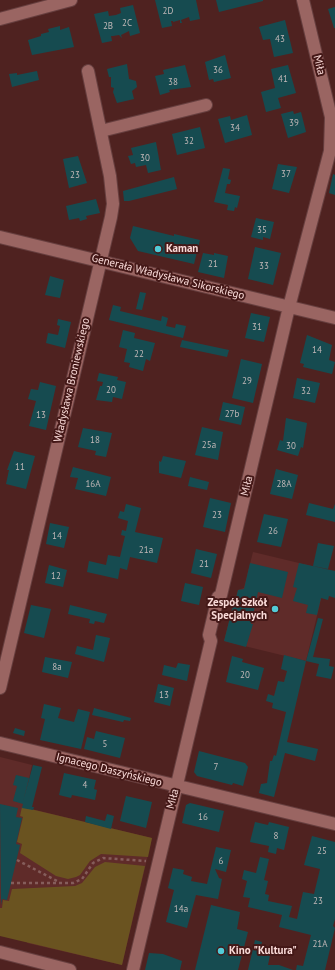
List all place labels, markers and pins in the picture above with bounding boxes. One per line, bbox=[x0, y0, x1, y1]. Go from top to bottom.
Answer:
place label: Kaman bbox=[166, 242, 198, 256]
marker: Kaman bbox=[153, 244, 163, 254]
place label: Zespół Szkół Specjalnych bbox=[208, 596, 267, 622]
marker: Zespół Szkół Specjalnych bbox=[270, 604, 280, 614]
place label: Kino "Kultura" bbox=[229, 944, 297, 958]
marker: Kino "Kultura" bbox=[216, 946, 226, 956]

